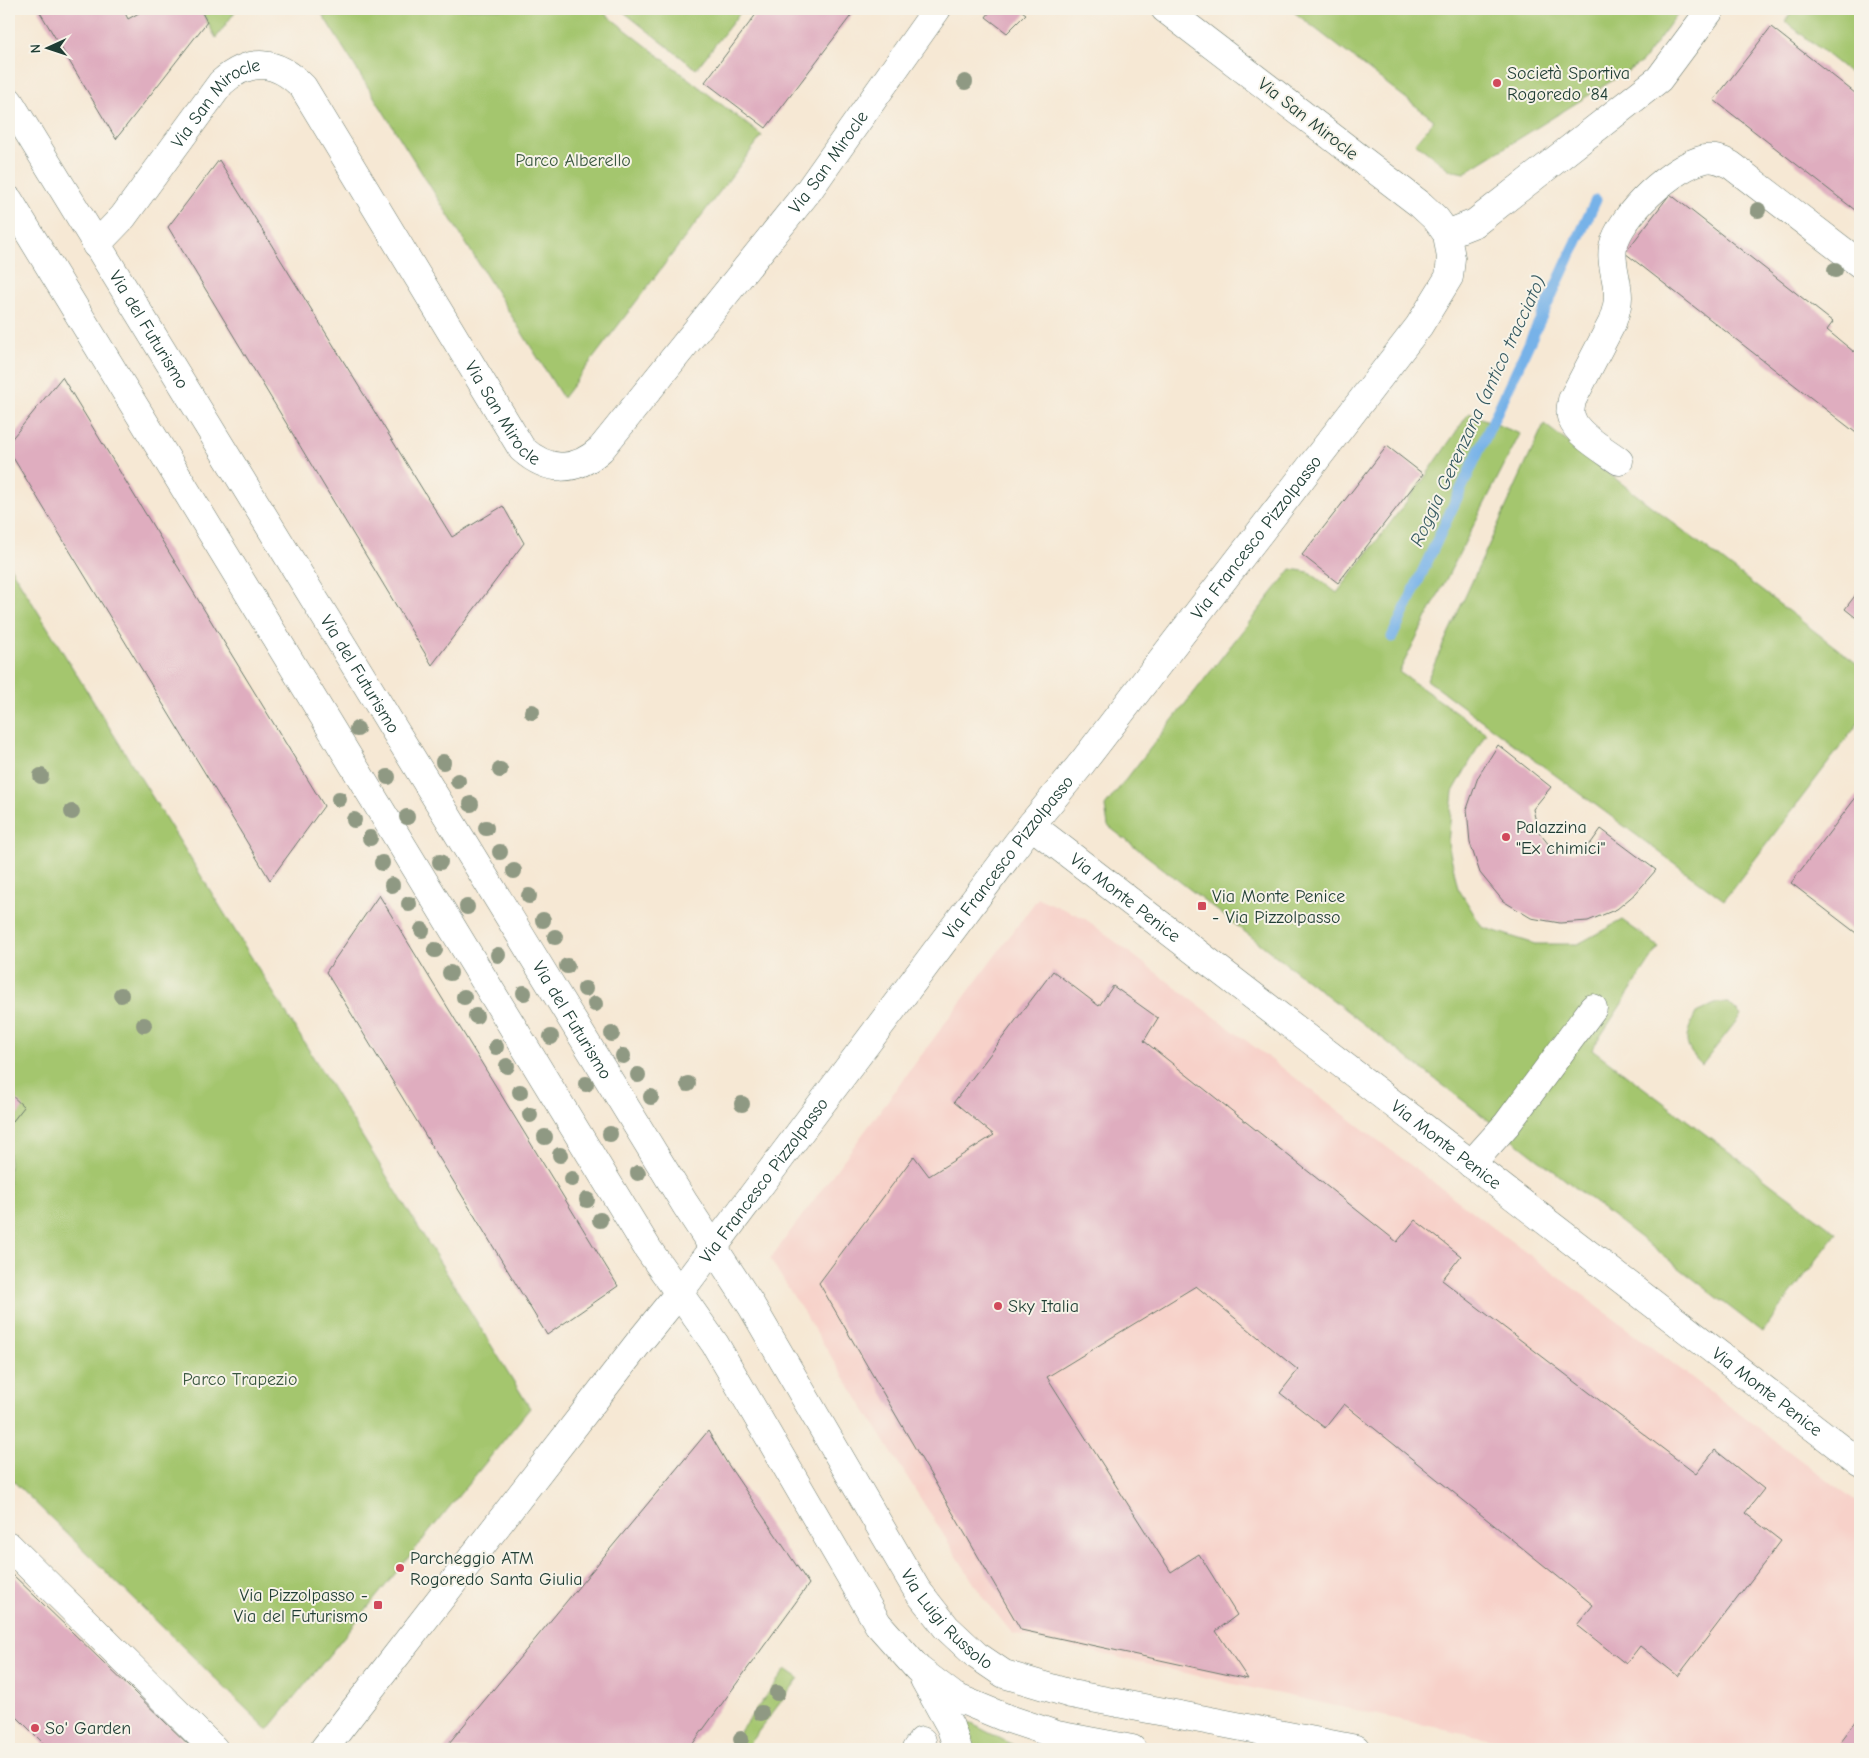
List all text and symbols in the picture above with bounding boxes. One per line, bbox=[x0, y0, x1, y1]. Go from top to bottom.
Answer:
north arrow bbox=[22, 22, 72, 72]
text: N bbox=[27, 44, 44, 54]
street label: Via San Mirocle bbox=[167, 54, 261, 152]
place label: Società Sportiva Rogoredo '84 bbox=[1507, 63, 1630, 105]
street label: Via San Mirocle bbox=[1254, 73, 1362, 165]
marker: Società Sportiva Rogoredo '84 bbox=[1491, 77, 1503, 89]
street label: Via San Mirocle bbox=[784, 107, 872, 217]
park label: Parco Alberello bbox=[515, 150, 631, 171]
street label: Via del Futurismo bbox=[105, 267, 193, 392]
water label: Roggia Gerenzana (antico tracciato) bbox=[1405, 272, 1551, 550]
street label: Via San Mirocle bbox=[461, 357, 544, 470]
street label: Via Francesco Pizzolpasso bbox=[1186, 451, 1326, 623]
street label: Via del Futurismo bbox=[316, 611, 404, 737]
street label: Via Francesco Pizzolpasso bbox=[938, 771, 1078, 943]
place label: Palazzina "Ex chimici" bbox=[1516, 817, 1605, 859]
marker: Palazzina "Ex chimici" bbox=[1500, 831, 1512, 843]
street label: Via Monte Penice bbox=[1066, 849, 1185, 947]
place label: Via Monte Penice - Via Pizzolpasso bbox=[1212, 886, 1345, 928]
marker: Via Monte Penice - Via Pizzolpasso bbox=[1196, 900, 1208, 912]
street label: Via del Futurismo bbox=[528, 957, 616, 1083]
street label: Via Francesco Pizzolpasso bbox=[695, 1094, 833, 1267]
street label: Via Monte Penice bbox=[1387, 1096, 1506, 1194]
place label: Sky Italia bbox=[1008, 1296, 1079, 1317]
marker: Sky Italia bbox=[992, 1300, 1004, 1312]
street label: Via Monte Penice bbox=[1708, 1343, 1827, 1441]
park label: Parco Trapezio bbox=[183, 1369, 297, 1390]
place label: Parcheggio ATM Rogoredo Santa Giulia bbox=[410, 1548, 583, 1590]
marker: Parcheggio ATM Rogoredo Santa Giulia bbox=[394, 1562, 406, 1574]
street label: Via Luigi Russolo bbox=[897, 1565, 997, 1674]
place label: Via Pizzolpasso - Via del Futurismo bbox=[233, 1585, 368, 1627]
marker: Via Pizzolpasso - Via del Futurismo bbox=[372, 1599, 384, 1611]
place label: So' Garden bbox=[45, 1718, 131, 1739]
marker: So' Garden bbox=[29, 1722, 41, 1734]

